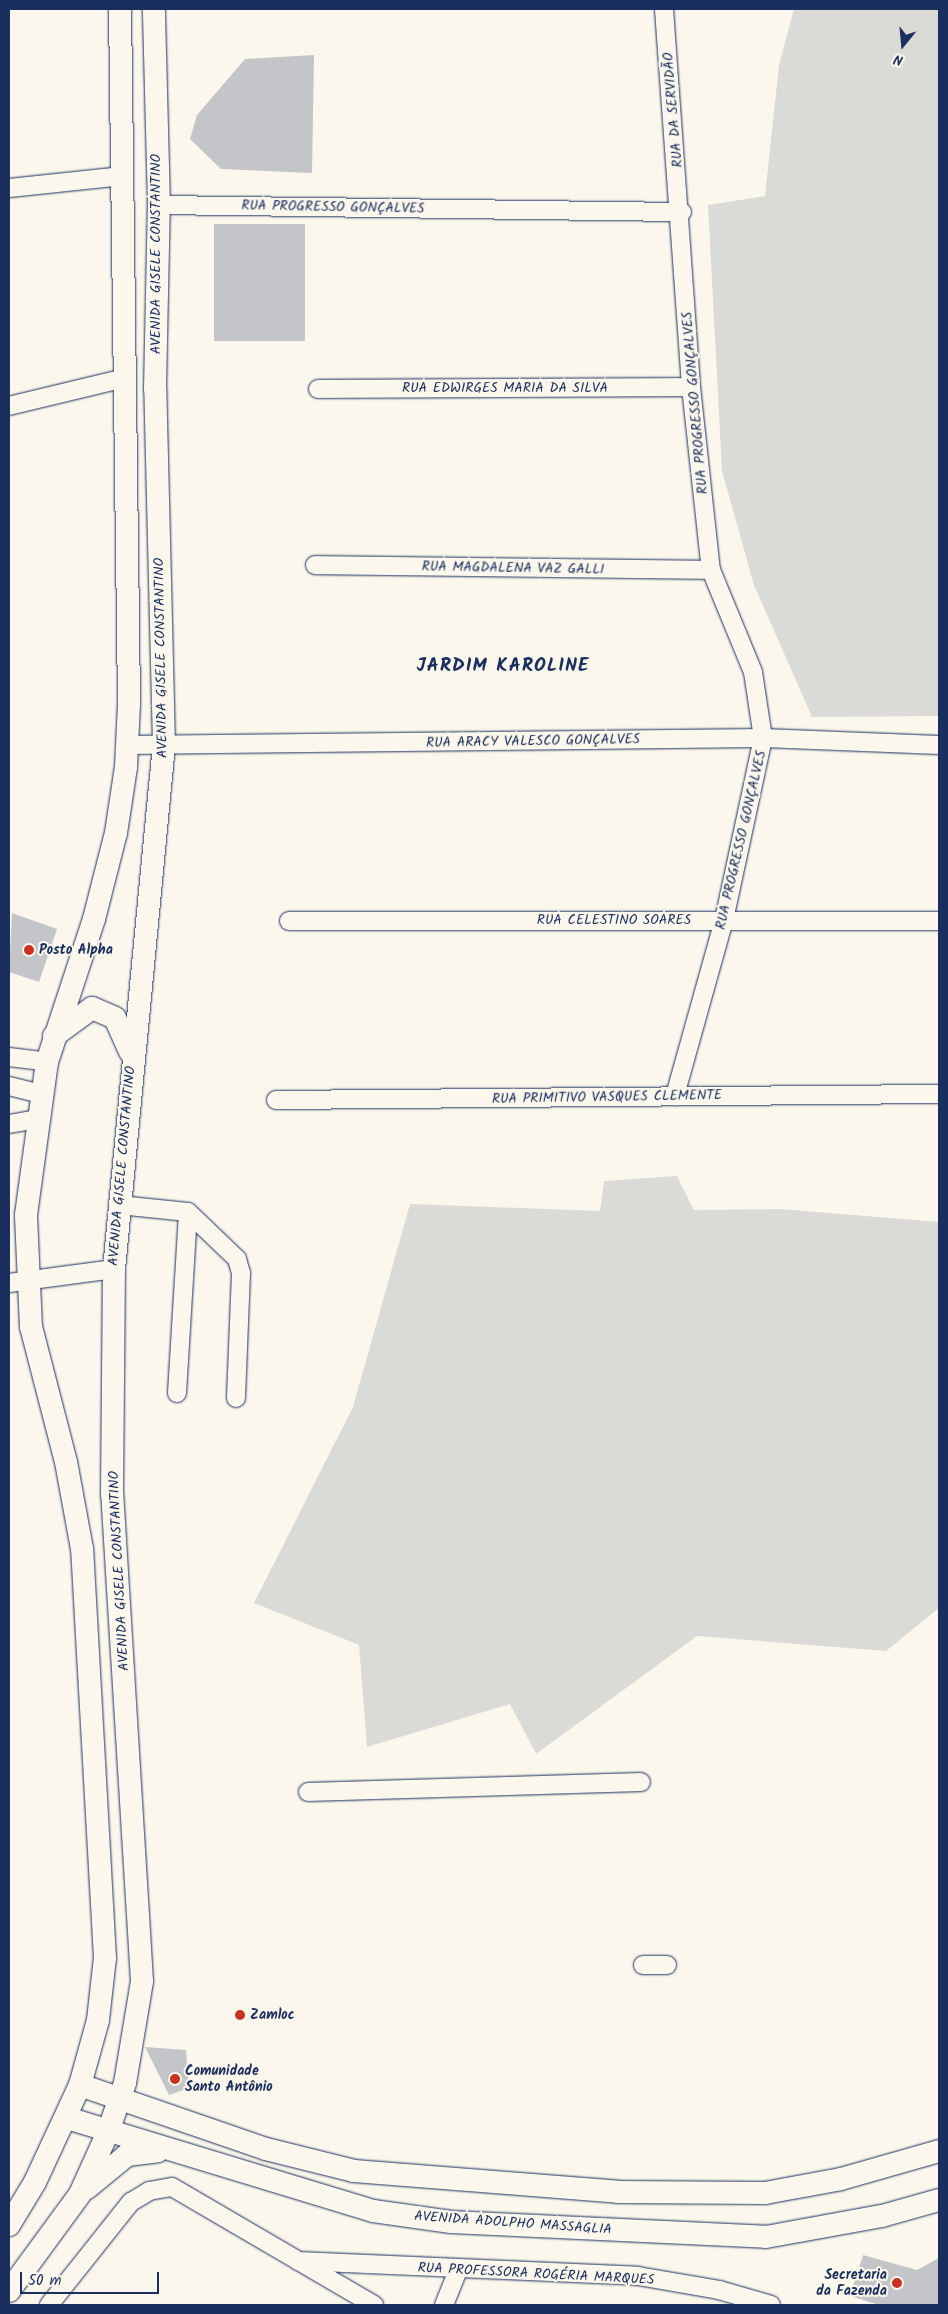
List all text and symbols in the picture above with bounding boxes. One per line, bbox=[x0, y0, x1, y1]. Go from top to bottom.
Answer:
north arrow bbox=[878, 20, 928, 70]
text: N bbox=[891, 48, 906, 71]
street label: RUA DA SERVIDÃO bbox=[660, 52, 686, 168]
street label: AVENIDA GISELE CONSTANTINO bbox=[148, 154, 164, 354]
street label: RUA PROGRESSO GONÇALVES bbox=[241, 197, 425, 217]
street label: RUA PROGRESSO GONÇALVES bbox=[679, 311, 711, 495]
street label: RUA EDWIRGES MARIA DA SILVA bbox=[402, 380, 608, 396]
street label: AVENIDA GISELE CONSTANTINO bbox=[151, 558, 171, 758]
street label: RUA MAGDALENA VAZ GALLI bbox=[422, 558, 604, 578]
district label: JARDIM KAROLINE bbox=[415, 656, 591, 678]
street label: RUA ARACY VALESCO GONÇALVES bbox=[426, 731, 640, 751]
street label: RUA PROGRESSO GONÇALVES bbox=[712, 749, 770, 931]
street label: RUA CELESTINO SOARES bbox=[537, 912, 691, 928]
place label: Posto Alpha bbox=[39, 942, 113, 958]
marker: Posto Alpha bbox=[23, 944, 35, 956]
street label: AVENIDA GISELE CONSTANTINO bbox=[105, 1065, 139, 1267]
street label: RUA PRIMITIVO VASQUES CLEMENTE bbox=[492, 1087, 722, 1107]
street label: AVENIDA GISELE CONSTANTINO bbox=[105, 1471, 133, 1671]
place label: Zamloc bbox=[250, 2007, 295, 2023]
marker: Zamloc bbox=[234, 2009, 246, 2021]
place label: Comunidade Santo Antônio bbox=[185, 2063, 273, 2096]
marker: Comunidade Santo Antônio bbox=[169, 2073, 181, 2085]
street label: AVENIDA ADOLPHO MASSAGLIA bbox=[414, 2208, 612, 2238]
street label: RUA PROFESSORA ROGÉRIA MARQUES bbox=[417, 2259, 655, 2289]
scale bar bbox=[22, 2262, 161, 2294]
place label: Secretaria da Fazenda bbox=[816, 2267, 887, 2300]
text: 50 m bbox=[28, 2269, 62, 2293]
marker: Secretaria da Fazenda bbox=[891, 2277, 903, 2289]

